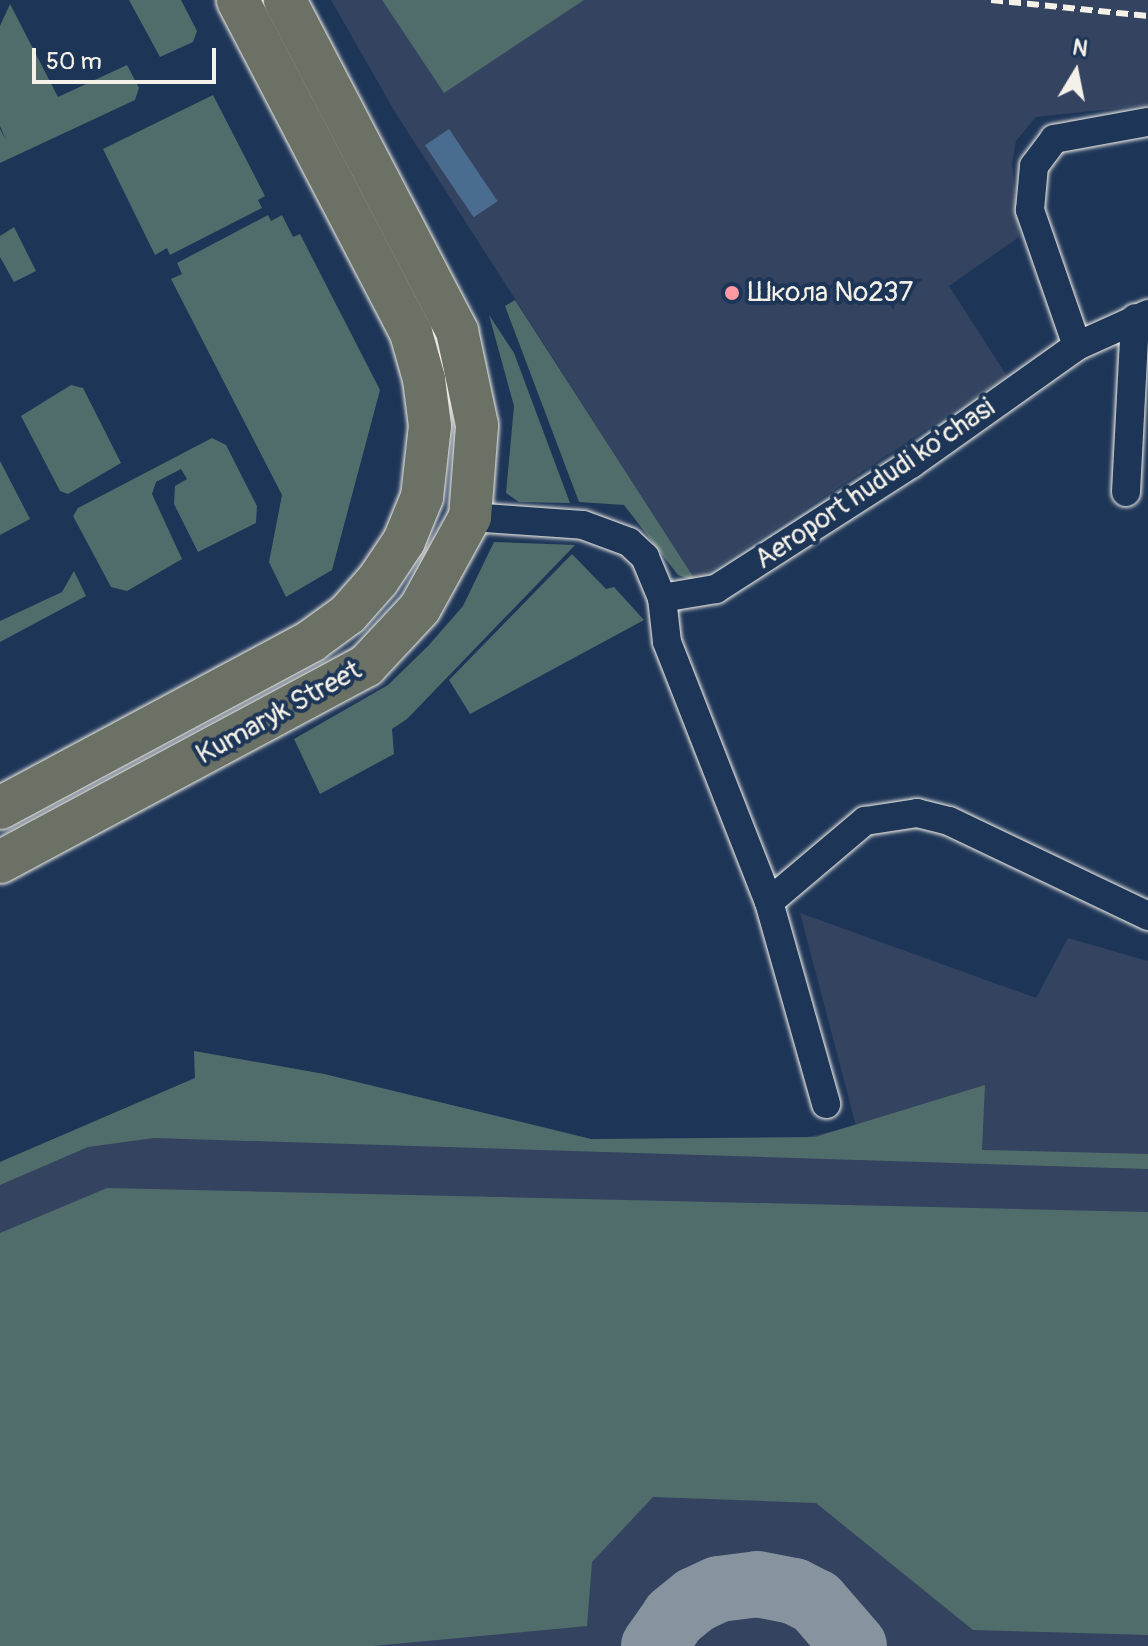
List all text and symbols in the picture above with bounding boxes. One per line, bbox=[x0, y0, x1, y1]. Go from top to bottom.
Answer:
scale bar bbox=[36, 32, 220, 82]
north arrow bbox=[1036, 32, 1116, 112]
text: N bbox=[1070, 33, 1090, 63]
text: 50 m bbox=[46, 47, 102, 76]
place label: Школа №237 bbox=[748, 276, 913, 310]
marker: Школа №237 bbox=[723, 284, 741, 302]
street label: Aeroport hududi ko'chasi bbox=[749, 391, 1001, 577]
street label: Kumaryk Street bbox=[191, 654, 367, 772]

